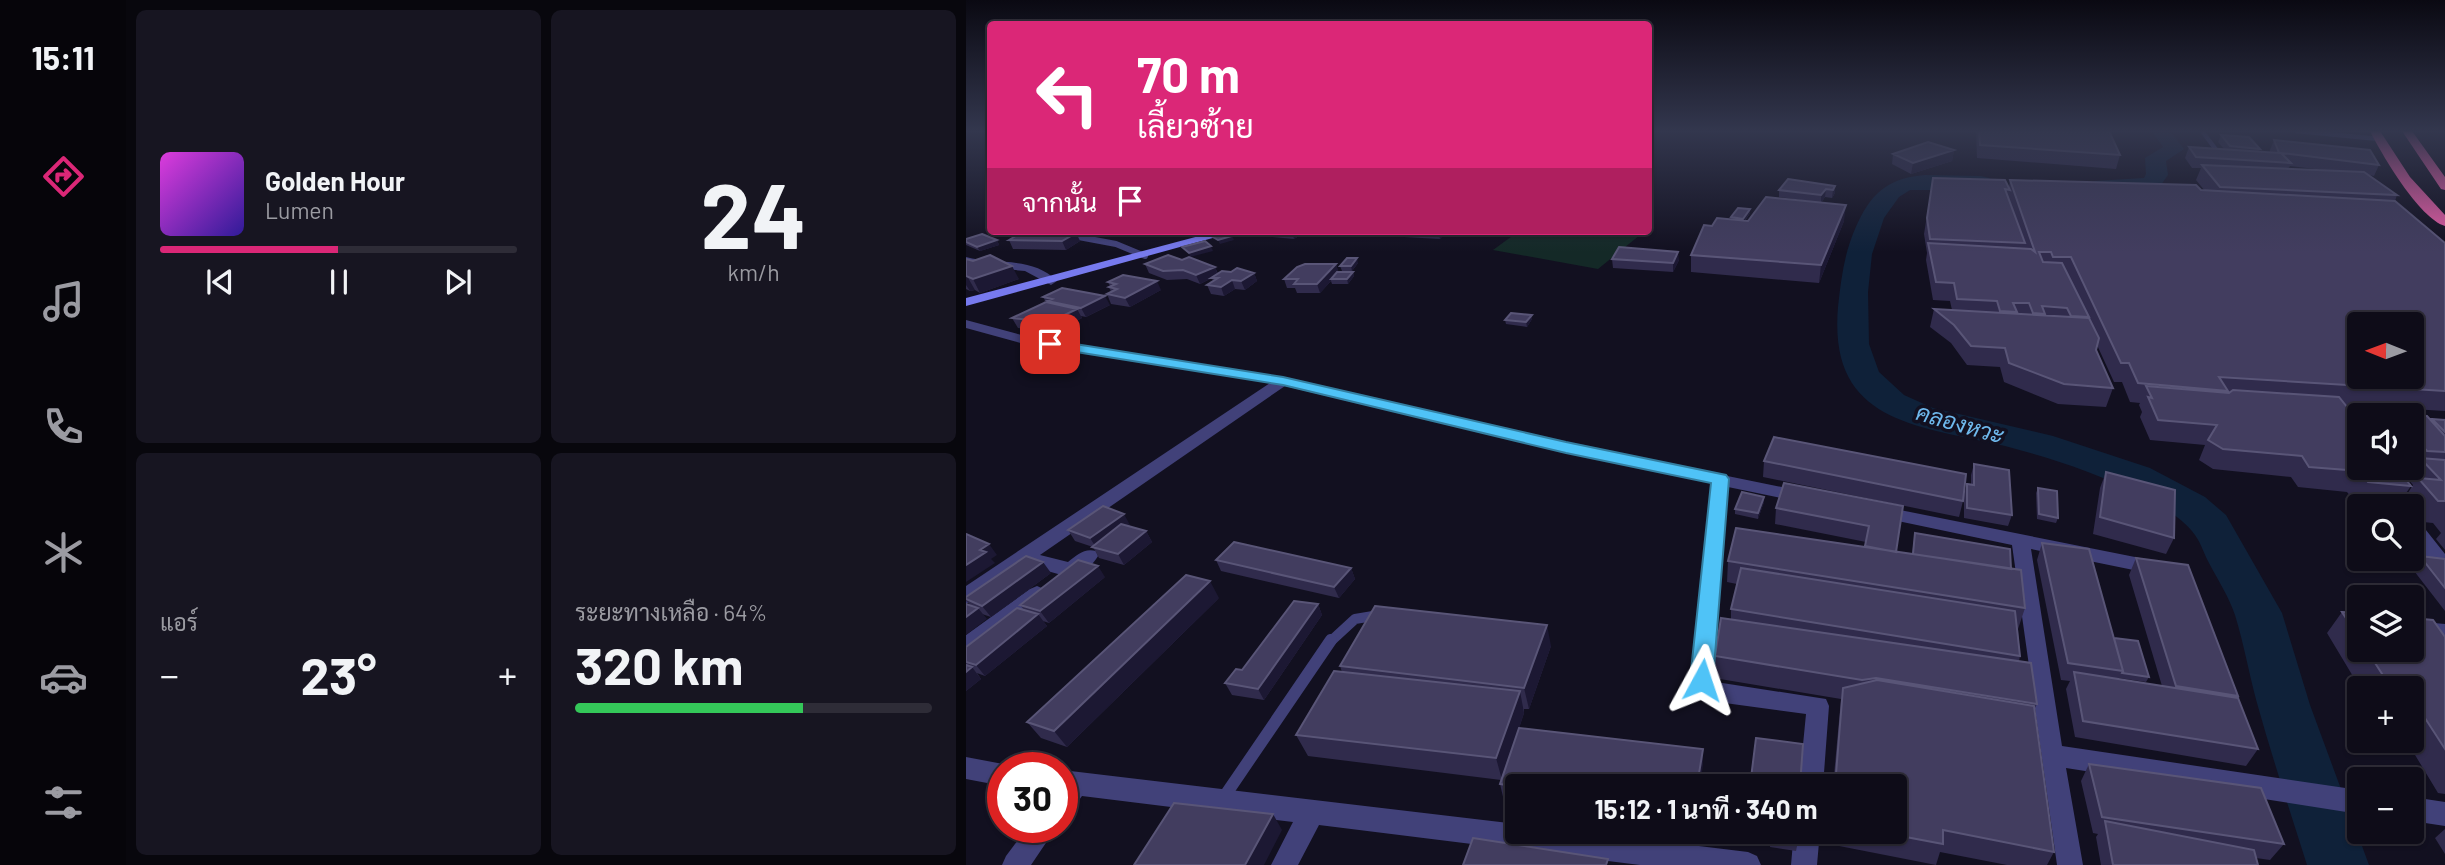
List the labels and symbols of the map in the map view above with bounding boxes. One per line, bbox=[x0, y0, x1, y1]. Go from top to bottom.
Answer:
north arrow bbox=[2347, 312, 2424, 388]
pin bbox=[1020, 314, 1080, 374]
water label: คลองหวะ bbox=[1913, 397, 2008, 449]
position arrow bbox=[1665, 643, 1739, 717]
speed limit sign: 30 bbox=[987, 752, 1078, 843]

